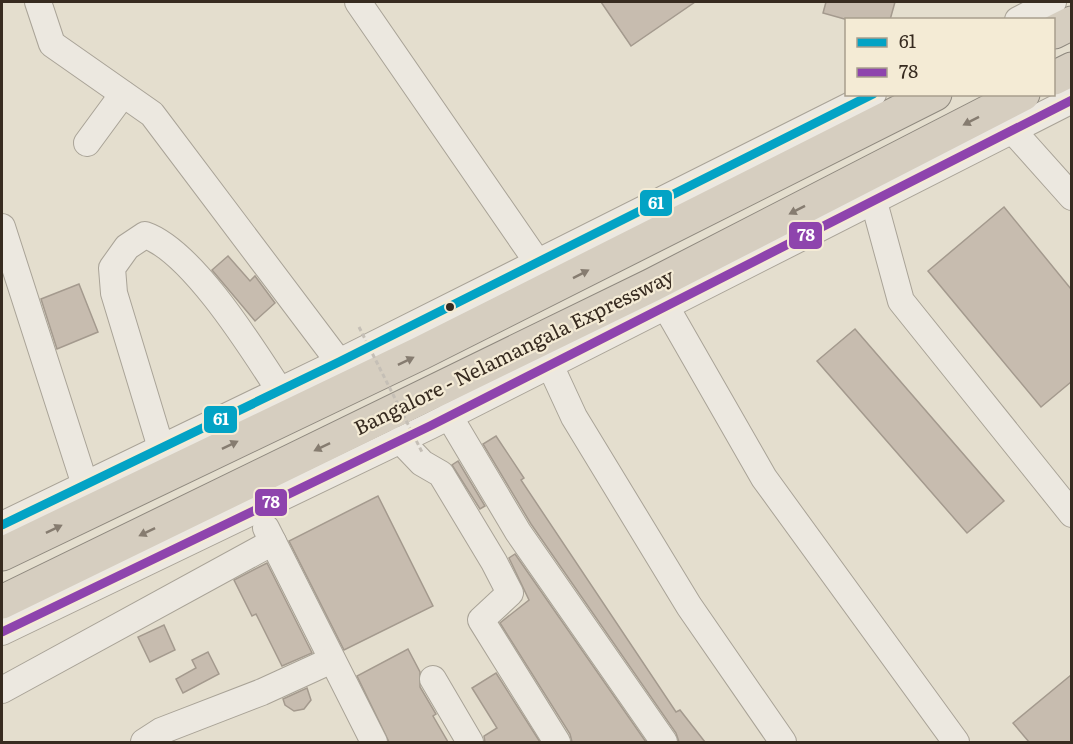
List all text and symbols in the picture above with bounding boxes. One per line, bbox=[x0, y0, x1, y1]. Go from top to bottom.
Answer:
legend bbox=[845, 18, 1055, 96]
text: 61 bbox=[899, 27, 916, 54]
text: 78 bbox=[899, 57, 918, 84]
one-way arrow bbox=[962, 117, 979, 126]
line badge: 61 bbox=[639, 189, 673, 217]
text: 61 bbox=[648, 190, 664, 214]
one-way arrow bbox=[789, 205, 806, 215]
line badge: 78 bbox=[788, 221, 823, 250]
text: 78 bbox=[797, 222, 816, 246]
street label: Bangalore - Nelamangala Expressway bbox=[348, 259, 679, 441]
one-way arrow bbox=[572, 269, 589, 278]
unlabelled marker bbox=[444, 301, 456, 313]
one-way arrow bbox=[397, 356, 415, 366]
line badge: 61 bbox=[203, 405, 238, 434]
text: 61 bbox=[213, 406, 229, 430]
one-way arrow bbox=[222, 440, 239, 449]
one-way arrow bbox=[313, 442, 331, 452]
line badge: 78 bbox=[254, 488, 288, 517]
text: 78 bbox=[262, 489, 281, 513]
one-way arrow bbox=[46, 524, 63, 533]
one-way arrow bbox=[138, 528, 155, 537]

